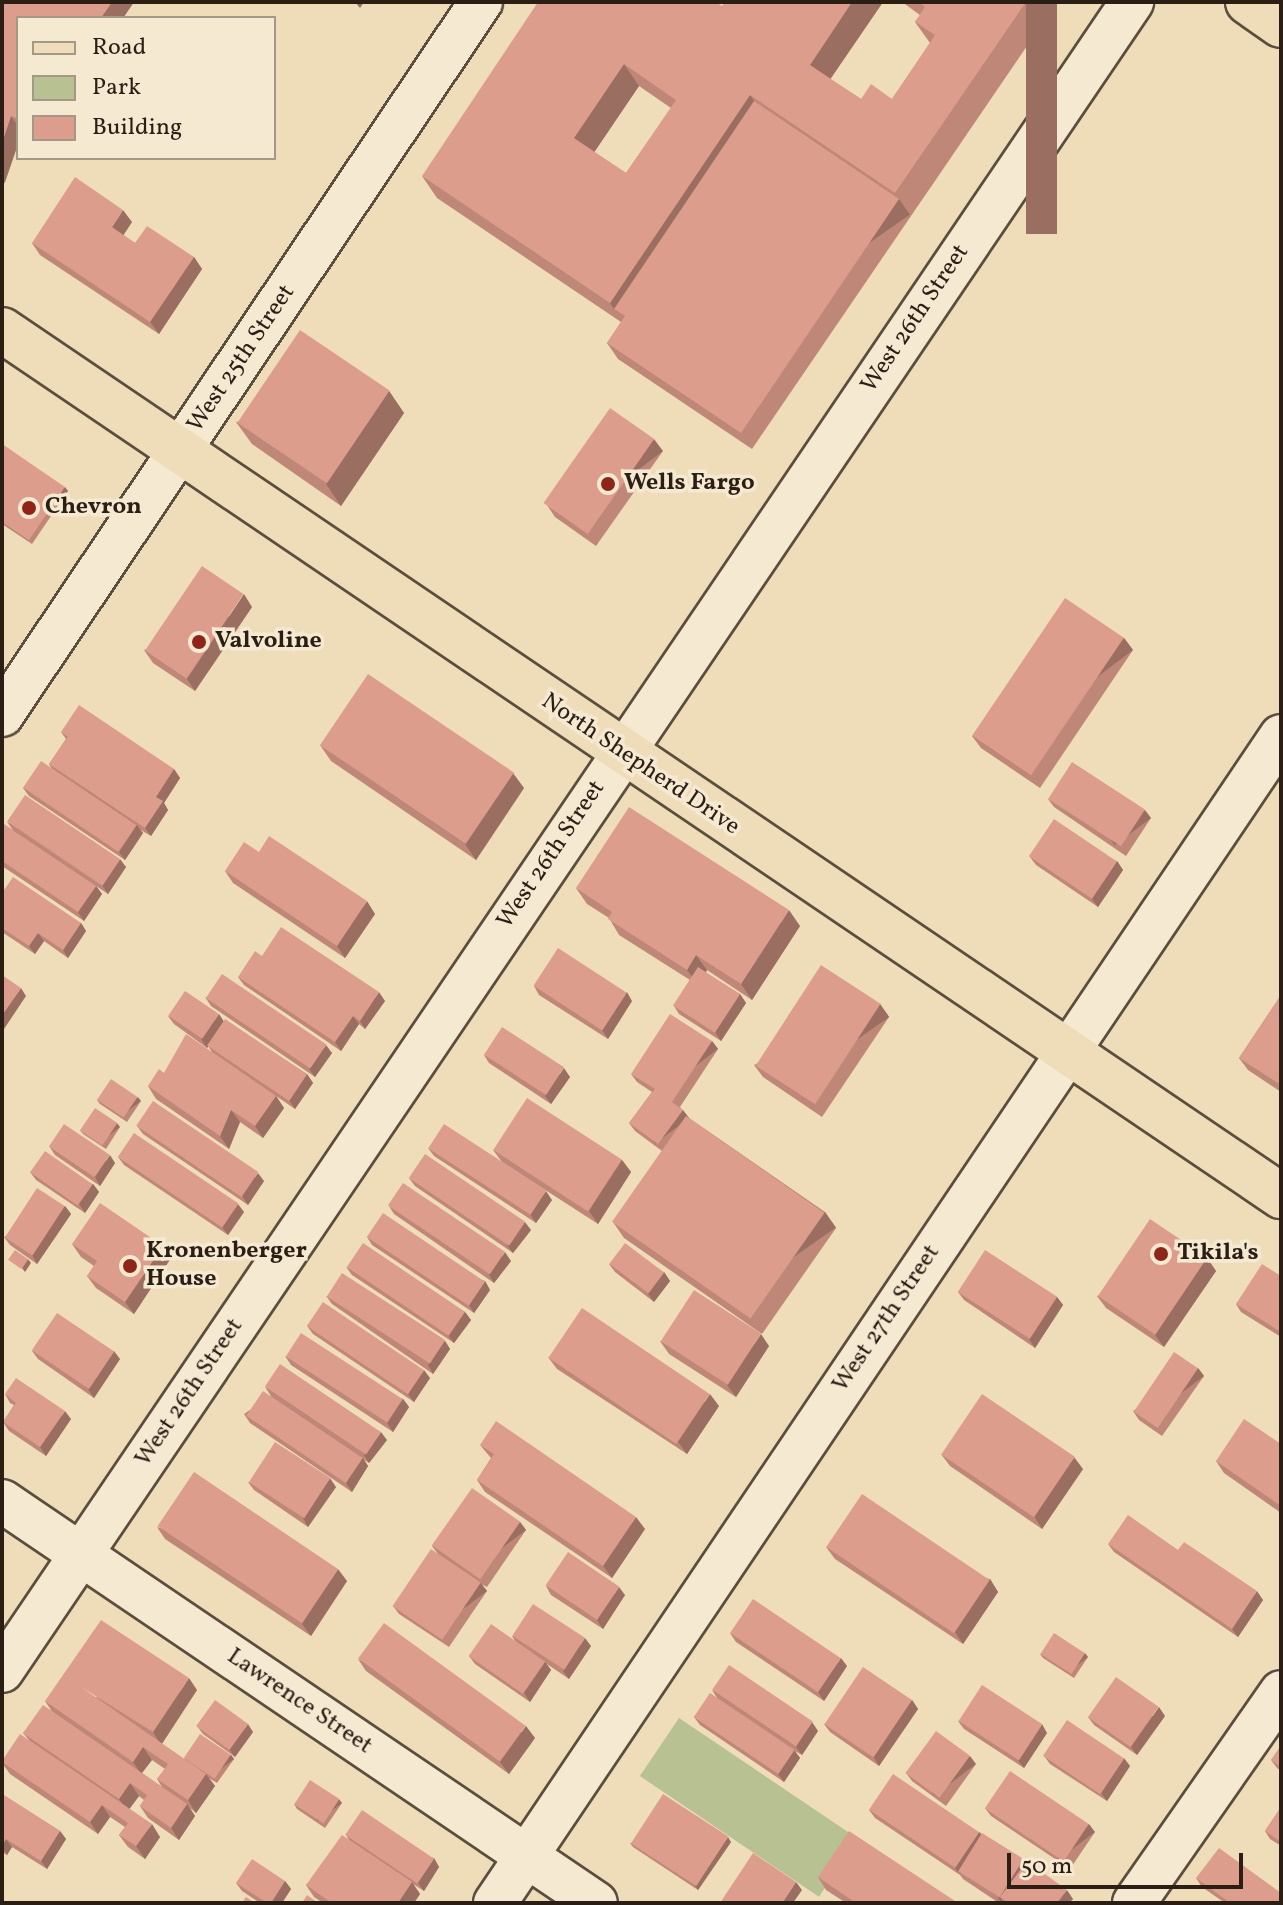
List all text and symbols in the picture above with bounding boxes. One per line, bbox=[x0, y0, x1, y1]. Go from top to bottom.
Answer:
legend bbox=[16, 16, 276, 160]
text: Road bbox=[92, 31, 146, 65]
text: Park bbox=[92, 71, 141, 105]
text: Building bbox=[92, 111, 182, 145]
street label: West 26th Street bbox=[856, 239, 976, 399]
street label: West 25th Street bbox=[182, 280, 302, 438]
place label: Wells Fargo bbox=[624, 470, 755, 498]
marker: Wells Fargo bbox=[599, 475, 617, 493]
place label: Chevron bbox=[45, 494, 142, 522]
marker: Chevron bbox=[20, 499, 38, 517]
place label: Valvoline bbox=[215, 628, 322, 656]
marker: Valvoline bbox=[190, 633, 208, 651]
street label: North Shepherd Drive bbox=[535, 688, 745, 842]
street label: West 26th Street bbox=[492, 775, 612, 935]
place label: Kronenberger House bbox=[146, 1238, 307, 1294]
street label: West 27th Street bbox=[827, 1240, 947, 1398]
place label: Tikila's bbox=[1177, 1240, 1259, 1268]
marker: Tikila's bbox=[1152, 1245, 1170, 1263]
marker: Kronenberger House bbox=[121, 1257, 139, 1275]
street label: West 26th Street bbox=[130, 1313, 250, 1473]
street label: Lawrence Street bbox=[221, 1643, 377, 1761]
scale bar bbox=[1011, 1837, 1247, 1887]
text: 50 m bbox=[1021, 1850, 1073, 1884]

